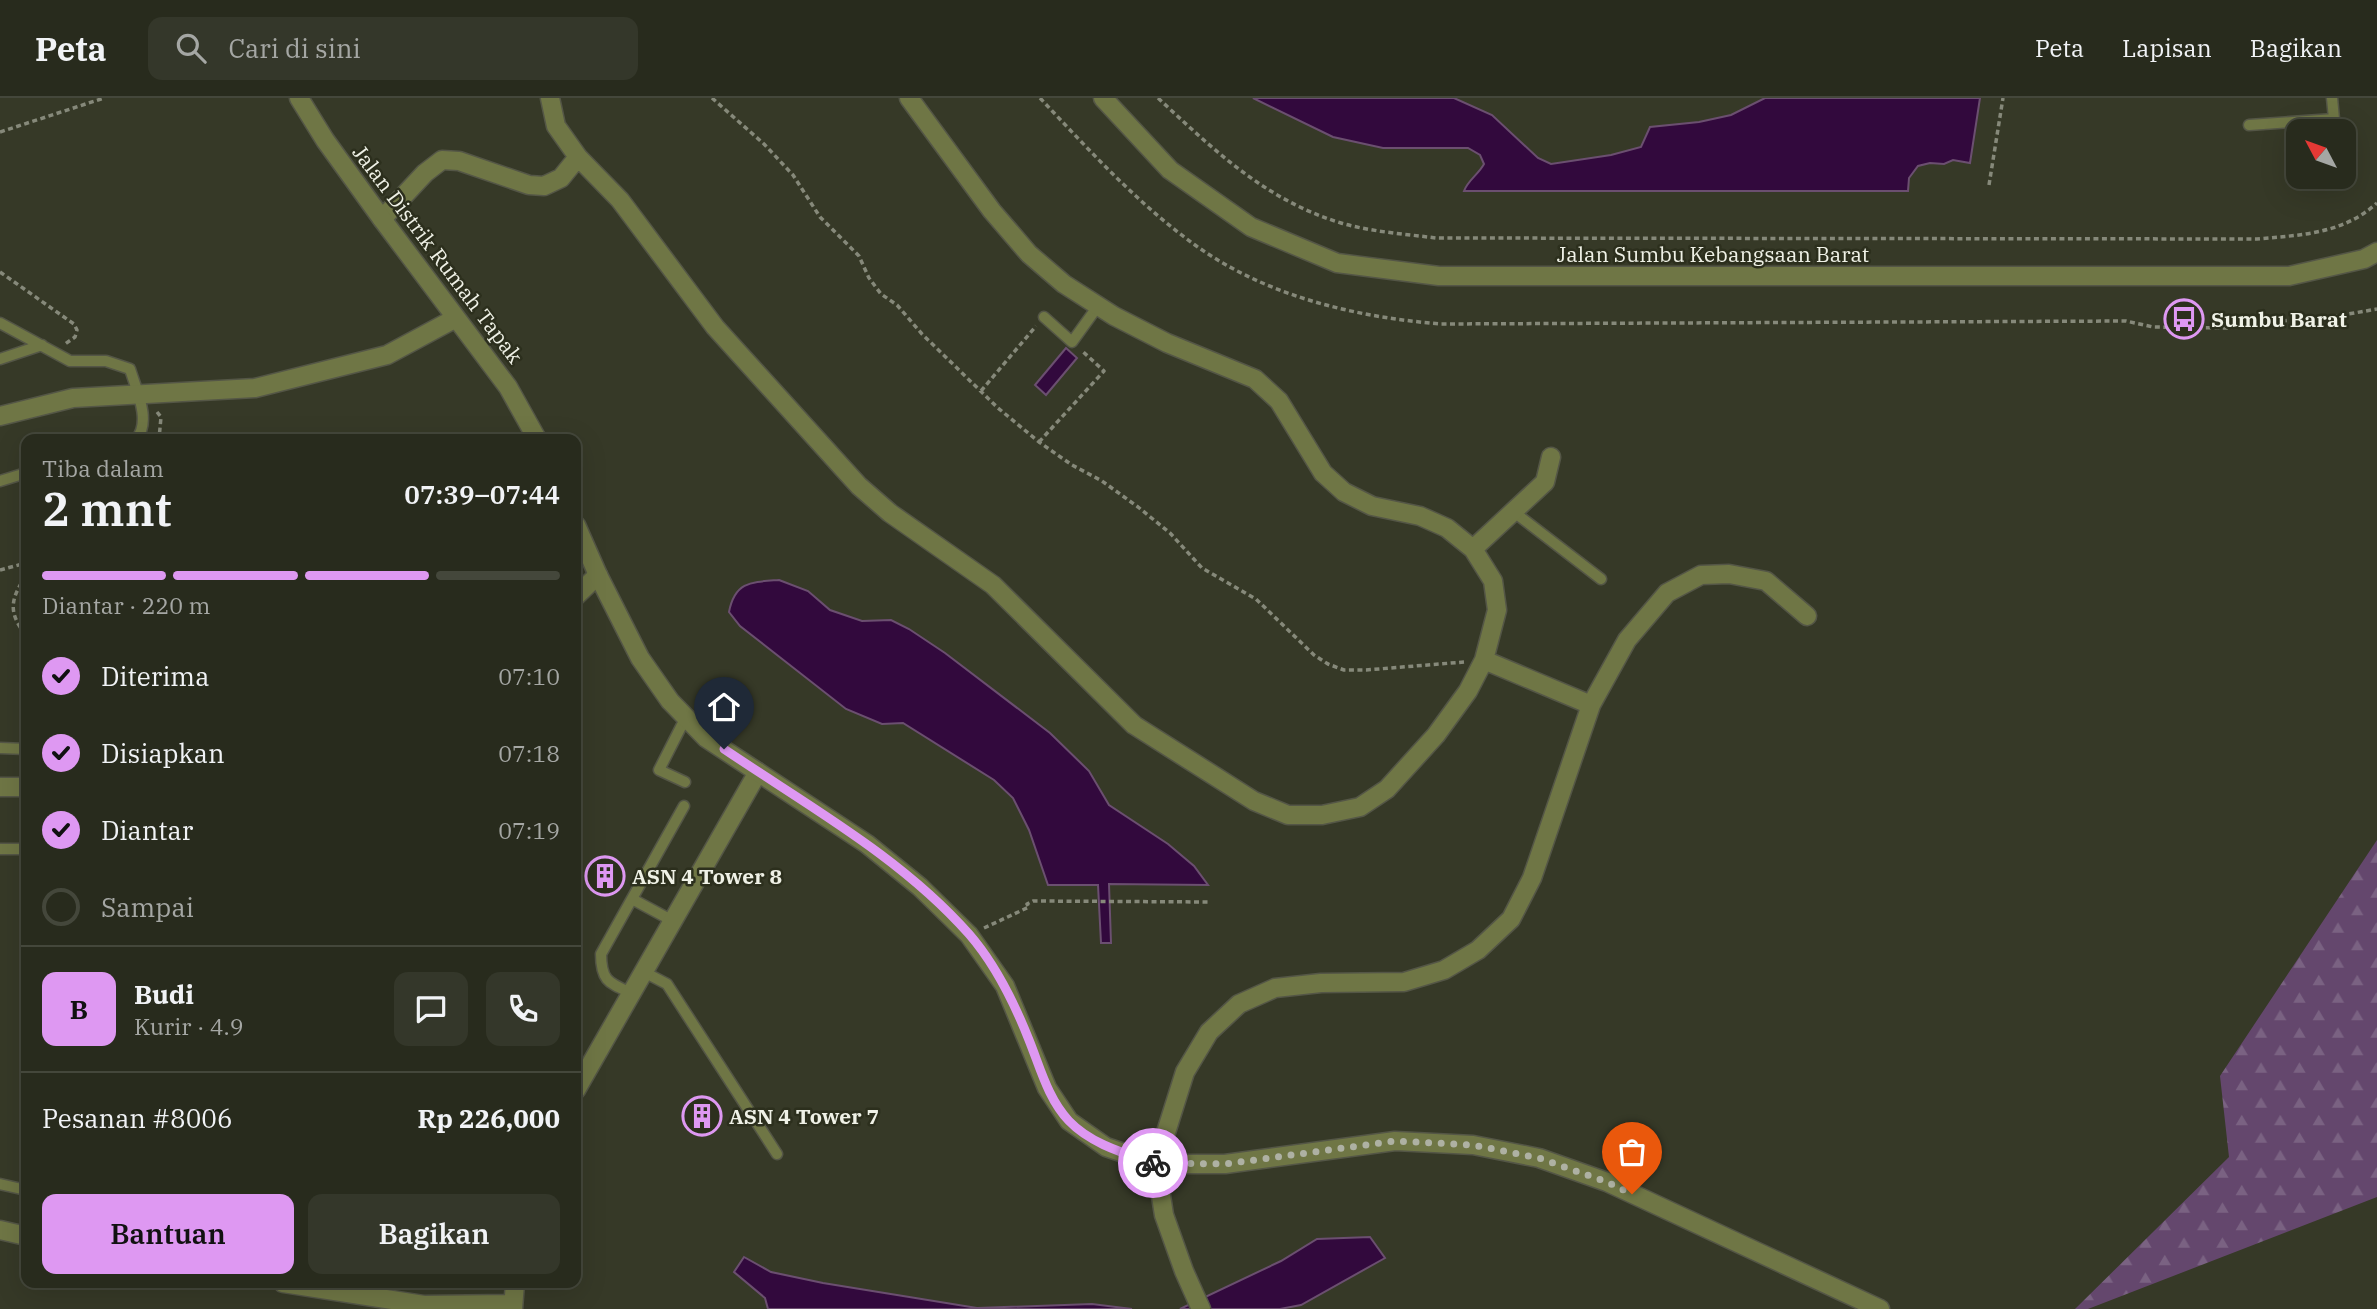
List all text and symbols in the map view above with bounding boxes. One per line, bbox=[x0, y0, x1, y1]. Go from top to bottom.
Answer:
search box bbox=[148, 17, 638, 80]
text: Peta bbox=[35, 27, 106, 70]
icon: search bbox=[172, 29, 210, 67]
text: Cari di sini bbox=[228, 31, 361, 65]
text: Peta bbox=[2035, 32, 2084, 64]
text: Lapisan bbox=[2122, 32, 2212, 64]
text: Bagikan bbox=[2250, 32, 2342, 64]
north arrow bbox=[2286, 119, 2356, 189]
map controls bbox=[2286, 119, 2356, 189]
street label: Jalan Distrik Rumah Tapak bbox=[347, 139, 530, 369]
street label: Jalan Sumbu Kebangsaan Barat bbox=[1557, 240, 1869, 268]
bus stop icon: Sumbu Barat bbox=[2163, 298, 2205, 340]
place label: Sumbu Barat bbox=[2211, 305, 2347, 333]
text: Tiba dalam bbox=[42, 453, 164, 483]
text: 07:39–07:44 bbox=[404, 477, 560, 511]
text: 2 mnt bbox=[42, 479, 172, 539]
text: Diantar · 220 m bbox=[42, 590, 210, 620]
icon: check bbox=[42, 657, 80, 695]
text: Diterima bbox=[101, 659, 209, 693]
text: 07:10 bbox=[498, 661, 560, 691]
pin bbox=[694, 677, 754, 749]
icon: home bbox=[705, 688, 743, 726]
icon: check bbox=[42, 734, 80, 772]
text: Disiapkan bbox=[101, 736, 225, 770]
text: 07:18 bbox=[498, 738, 560, 768]
icon: check bbox=[42, 811, 80, 849]
text: Diantar bbox=[101, 813, 193, 847]
text: 07:19 bbox=[498, 815, 560, 845]
building icon: ASN 4 Tower 8 bbox=[584, 855, 626, 897]
place label: ASN 4 Tower 8 bbox=[632, 862, 782, 890]
text: Sampai bbox=[101, 890, 194, 924]
button: chat bbox=[394, 972, 468, 1046]
button: phone bbox=[486, 972, 560, 1046]
text: Budi bbox=[134, 977, 194, 1011]
text: B bbox=[70, 992, 88, 1026]
text: Kurir · 4.9 bbox=[134, 1011, 243, 1041]
building icon: ASN 4 Tower 7 bbox=[681, 1095, 723, 1137]
text: Pesanan #8006 bbox=[42, 1101, 232, 1135]
text: Rp 226,000 bbox=[417, 1101, 560, 1135]
place label: ASN 4 Tower 7 bbox=[729, 1102, 879, 1130]
pin bbox=[1602, 1122, 1662, 1194]
courier bbox=[1118, 1128, 1188, 1198]
icon: bag bbox=[1613, 1133, 1651, 1171]
icon: bike bbox=[1134, 1144, 1172, 1182]
button: Bantuan bbox=[42, 1194, 294, 1274]
button: Bagikan bbox=[308, 1194, 560, 1274]

